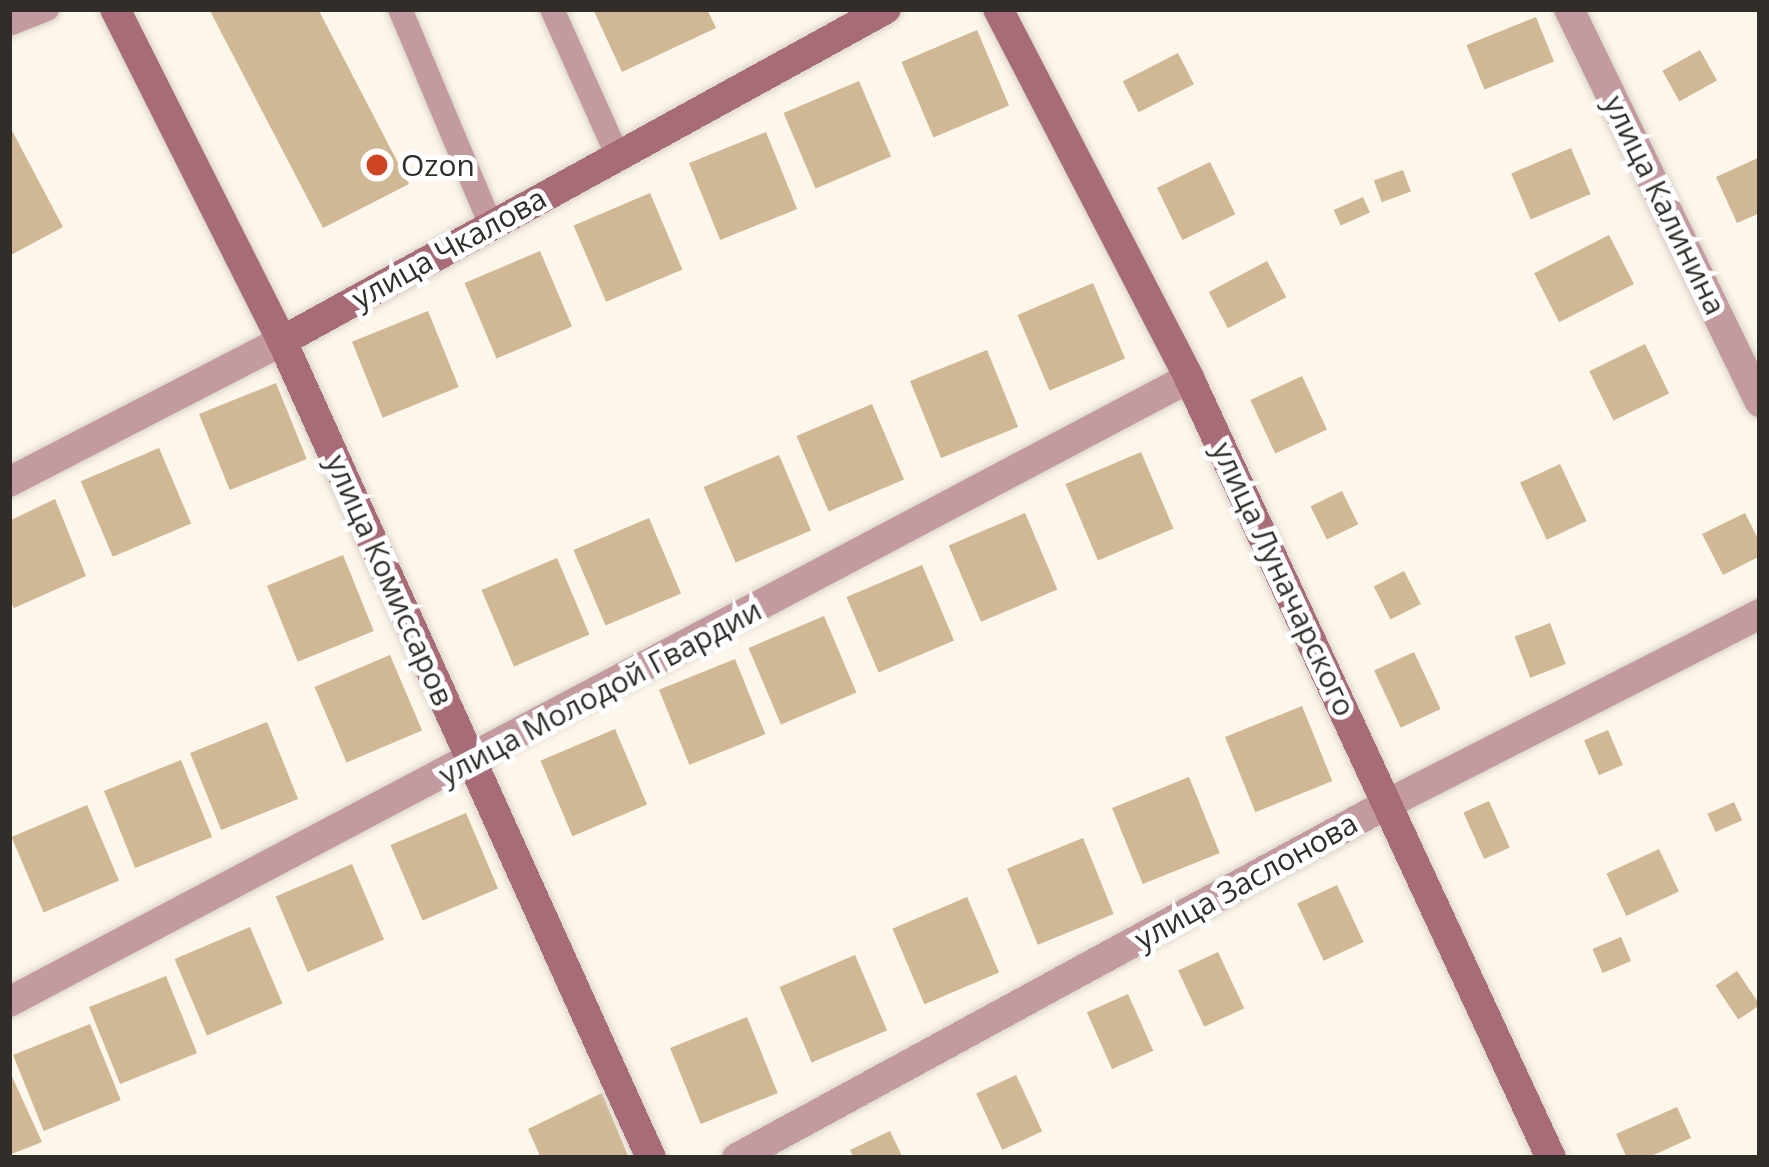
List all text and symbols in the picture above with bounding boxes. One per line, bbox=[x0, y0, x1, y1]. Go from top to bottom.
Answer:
street label: улица Калинина bbox=[1596, 90, 1734, 320]
place label: Ozon bbox=[401, 147, 475, 183]
marker: Ozon bbox=[364, 152, 390, 178]
street label: улица Чкалова bbox=[346, 180, 552, 316]
street label: улица Луначарского bbox=[1205, 436, 1363, 722]
street label: улица Комиссаров bbox=[318, 449, 462, 711]
street label: улица Молодой Гвардии bbox=[433, 592, 767, 792]
street label: улица Заслонова bbox=[1128, 805, 1364, 957]

